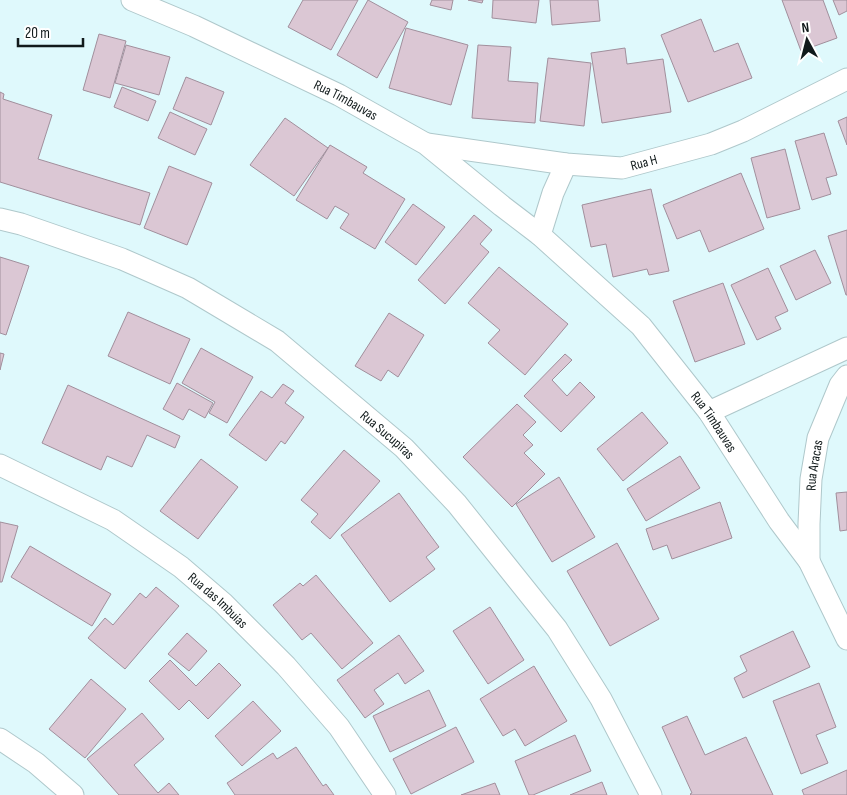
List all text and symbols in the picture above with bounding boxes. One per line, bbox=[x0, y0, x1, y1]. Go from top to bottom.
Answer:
scale bar bbox=[18, 15, 82, 47]
north arrow bbox=[782, 15, 832, 65]
text: N bbox=[801, 19, 810, 36]
text: 20 m bbox=[25, 24, 50, 43]
street label: Rua Timbauvas bbox=[311, 76, 381, 124]
street label: Rua H bbox=[628, 150, 659, 174]
street label: Rua Timbauvas bbox=[687, 388, 741, 455]
street label: Rua Sucupiras bbox=[357, 407, 418, 462]
street label: Rua Aracas bbox=[802, 439, 826, 491]
street label: Rua das Imbuias bbox=[185, 568, 252, 632]

